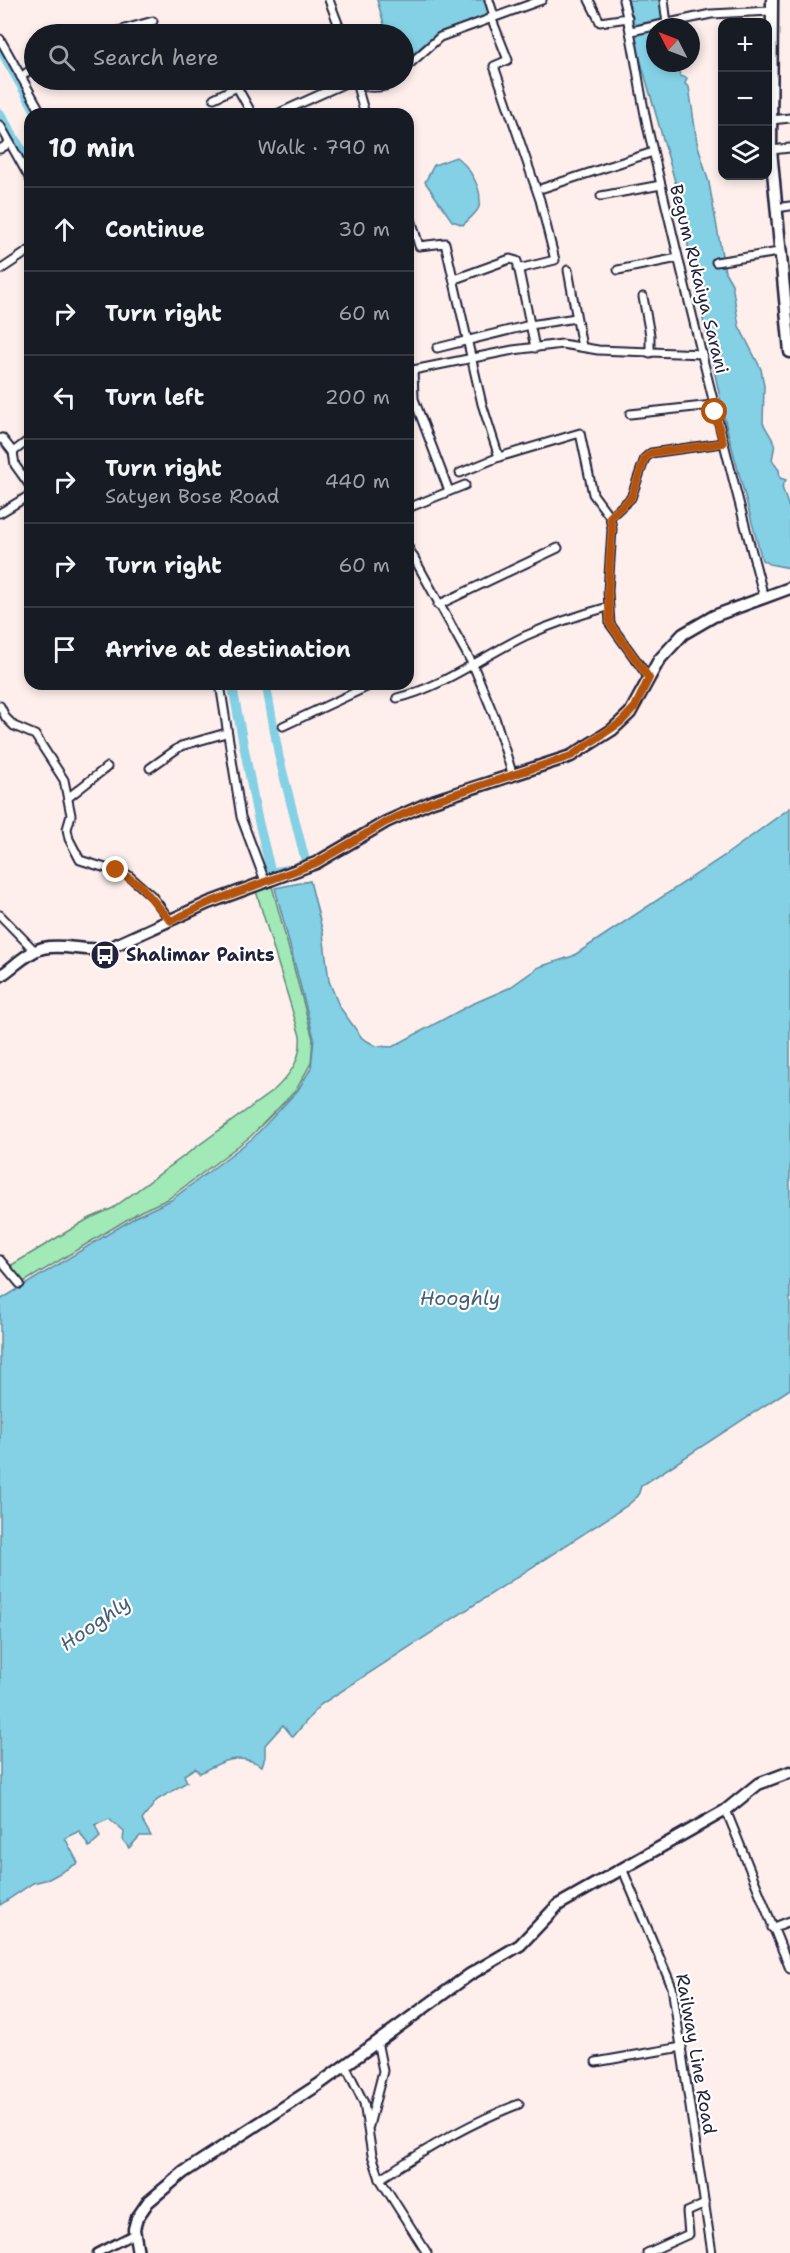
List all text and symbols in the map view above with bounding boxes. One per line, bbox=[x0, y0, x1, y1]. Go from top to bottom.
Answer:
north arrow bbox=[646, 18, 700, 72]
map controls bbox=[718, 18, 772, 180]
button: + bbox=[718, 18, 772, 72]
search box bbox=[24, 24, 414, 90]
icon: search bbox=[45, 41, 78, 74]
text: Search here bbox=[93, 43, 219, 72]
button: − bbox=[718, 72, 772, 126]
button: layers bbox=[718, 126, 772, 180]
text: 10 min bbox=[48, 130, 135, 165]
text: Walk · 790 m bbox=[257, 134, 390, 160]
street label: Begum Rukaiya Sarani bbox=[664, 182, 734, 376]
icon: ahead bbox=[48, 213, 81, 246]
text: Continue bbox=[105, 215, 205, 244]
text: 30 m bbox=[338, 216, 390, 242]
icon: right bbox=[48, 297, 81, 330]
text: Turn right bbox=[105, 299, 222, 328]
text: 60 m bbox=[338, 300, 390, 326]
icon: left bbox=[48, 381, 81, 414]
text: Turn left bbox=[105, 383, 204, 412]
text: 200 m bbox=[325, 384, 390, 410]
route start bbox=[701, 398, 727, 424]
text: Turn right bbox=[105, 454, 222, 483]
icon: right bbox=[48, 465, 81, 498]
text: 440 m bbox=[325, 468, 390, 494]
text: Satyen Bose Road bbox=[105, 483, 279, 509]
icon: right bbox=[48, 549, 81, 582]
text: Turn right bbox=[105, 551, 222, 580]
text: 60 m bbox=[338, 552, 390, 578]
icon: arrive bbox=[48, 633, 81, 666]
text: Arrive at destination bbox=[105, 635, 351, 664]
route end bbox=[102, 856, 128, 882]
bus stop icon: Shalimar Paints bbox=[89, 939, 121, 971]
place label: Shalimar Paints bbox=[126, 943, 275, 967]
water label: Hooghly bbox=[420, 1285, 500, 1311]
water label: Hooghly bbox=[55, 1589, 135, 1657]
street label: Railway Line Road bbox=[670, 1972, 722, 2136]

